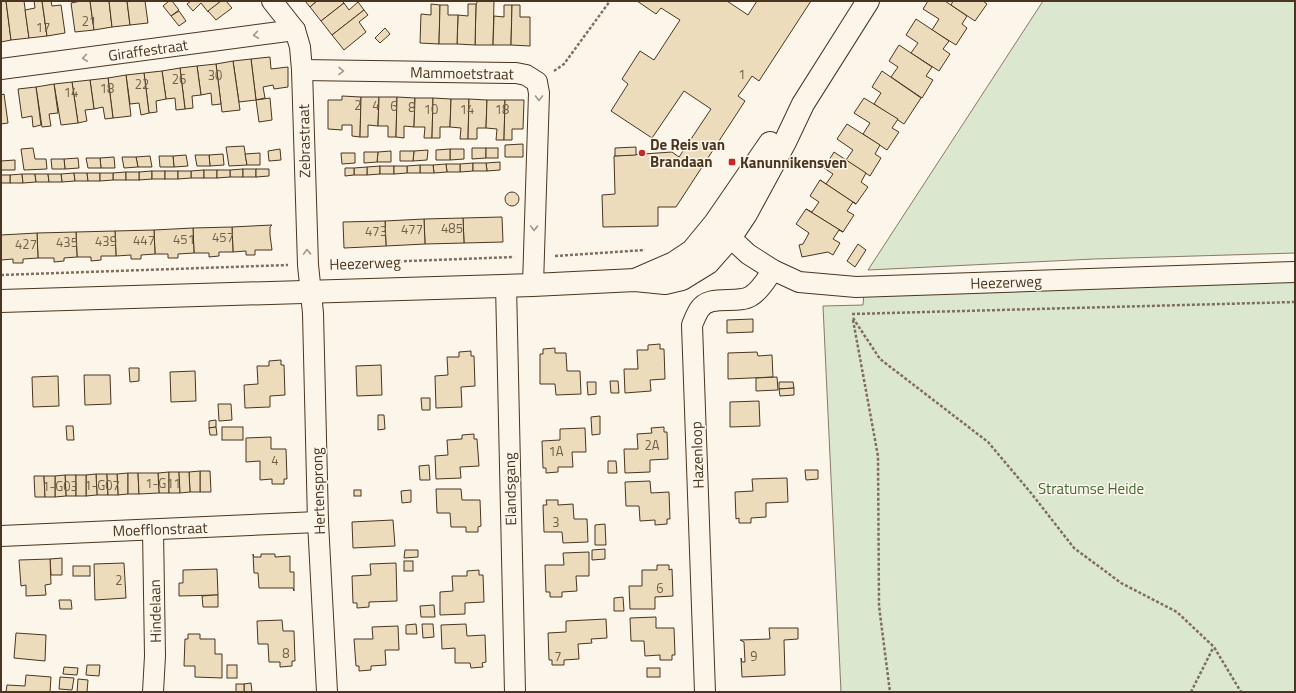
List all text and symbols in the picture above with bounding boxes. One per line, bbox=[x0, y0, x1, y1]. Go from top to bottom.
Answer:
house number: 21 bbox=[82, 11, 96, 31]
house number: 17 bbox=[36, 17, 50, 37]
one-way arrow bbox=[253, 31, 259, 40]
street label: Giraffestraat bbox=[107, 33, 190, 67]
one-way arrow bbox=[82, 53, 89, 62]
street label: Mammoetstraat bbox=[410, 61, 515, 85]
house number: 1 bbox=[738, 64, 746, 84]
house number: 30 bbox=[208, 65, 222, 85]
one-way arrow bbox=[338, 67, 344, 75]
house number: 26 bbox=[172, 69, 186, 89]
house number: 22 bbox=[135, 74, 149, 94]
house number: 18 bbox=[100, 78, 114, 98]
house number: 14 bbox=[64, 82, 78, 102]
house number: 2 bbox=[354, 95, 362, 115]
house number: 4 bbox=[372, 95, 380, 115]
one-way arrow bbox=[534, 95, 543, 101]
house number: 6 bbox=[390, 96, 398, 116]
house number: 8 bbox=[408, 97, 416, 117]
house number: 10 bbox=[424, 99, 438, 119]
house number: 14 bbox=[460, 99, 474, 119]
house number: 18 bbox=[495, 99, 509, 119]
street label: Zebrastraat bbox=[292, 103, 316, 178]
place label: De Reis van Brandaan bbox=[650, 133, 725, 173]
marker: De Reis van Brandaan bbox=[637, 148, 647, 158]
place label: Kanunnikensven bbox=[740, 151, 847, 174]
marker: Kanunnikensven bbox=[727, 157, 737, 167]
house number: 485 bbox=[441, 218, 463, 238]
house number: 477 bbox=[401, 219, 423, 239]
house number: 473 bbox=[365, 221, 387, 241]
one-way arrow bbox=[530, 225, 539, 231]
house number: 457 bbox=[212, 227, 234, 247]
house number: 451 bbox=[173, 229, 195, 249]
house number: 447 bbox=[133, 230, 155, 250]
house number: 439 bbox=[95, 231, 117, 251]
house number: 435 bbox=[56, 232, 78, 252]
house number: 427 bbox=[15, 234, 37, 254]
one-way arrow bbox=[303, 249, 311, 255]
street label: Heezerweg bbox=[329, 250, 401, 276]
street label: Heezerweg bbox=[970, 269, 1042, 295]
street label: Hazenloop bbox=[684, 421, 710, 489]
house number: 2A bbox=[644, 435, 660, 455]
house number: 1A bbox=[548, 441, 564, 461]
street label: Hertensprong bbox=[305, 447, 331, 535]
house number: 4 bbox=[271, 450, 279, 470]
street label: Elandsgang bbox=[498, 452, 522, 526]
house number: 1-G11 bbox=[145, 473, 181, 493]
house number: 1-G07 bbox=[84, 475, 120, 495]
house number: 1-G03 bbox=[42, 476, 78, 496]
park label: Stratumse Heide bbox=[1038, 477, 1144, 500]
house number: 3 bbox=[552, 512, 560, 532]
street label: Moefflonstraat bbox=[112, 516, 209, 542]
house number: 2 bbox=[115, 570, 123, 590]
house number: 6 bbox=[656, 578, 664, 598]
street label: Hindelaan bbox=[143, 579, 167, 643]
house number: 8 bbox=[282, 643, 290, 663]
house number: 7 bbox=[554, 646, 562, 666]
house number: 9 bbox=[750, 646, 758, 666]

